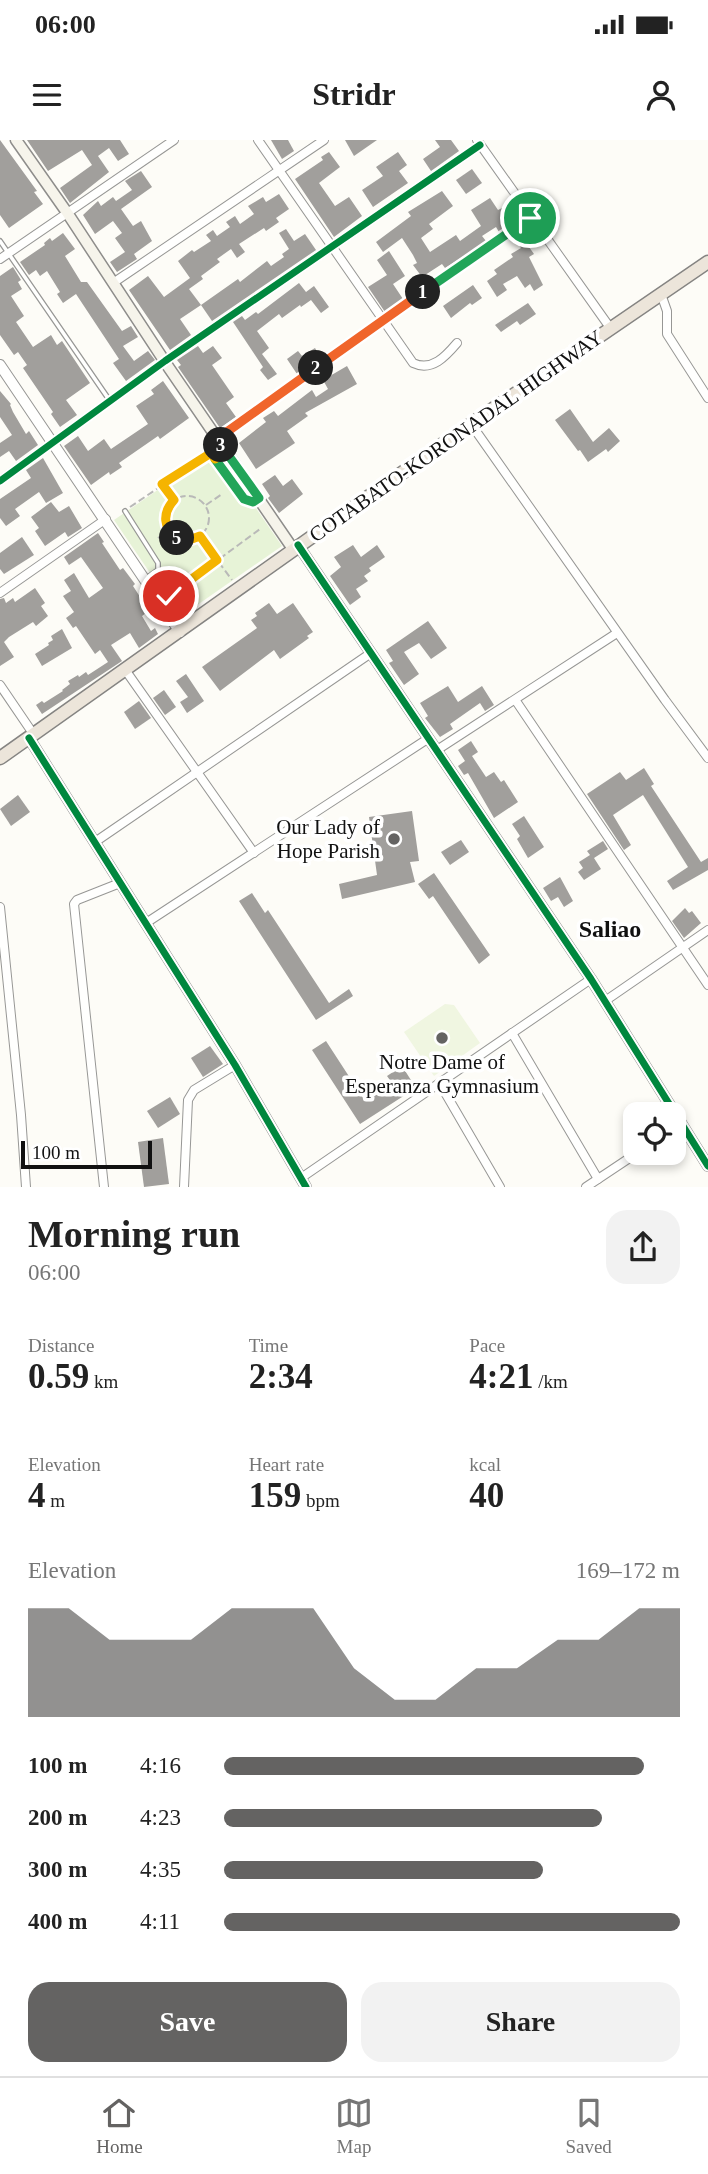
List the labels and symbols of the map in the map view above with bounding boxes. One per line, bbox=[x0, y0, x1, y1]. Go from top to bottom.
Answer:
pin bbox=[500, 188, 560, 248]
pin: 1 bbox=[406, 274, 440, 310]
street label: COTABATO-KORONADAL HIGHWAY bbox=[305, 325, 607, 547]
pin: 2 bbox=[298, 350, 334, 386]
pin: 3 bbox=[204, 428, 238, 462]
pin: 5 bbox=[160, 520, 194, 556]
pin bbox=[139, 566, 199, 626]
place label: Our Lady of Hope Parish bbox=[276, 815, 380, 863]
marker: Our Lady of Hope Parish bbox=[386, 831, 402, 847]
district label: Saliao bbox=[579, 916, 641, 942]
marker: Notre Dame of Esperanza Gymnasium bbox=[434, 1030, 450, 1046]
place label: Notre Dame of Esperanza Gymnasium bbox=[345, 1050, 539, 1098]
scale bar bbox=[21, 1138, 152, 1170]

